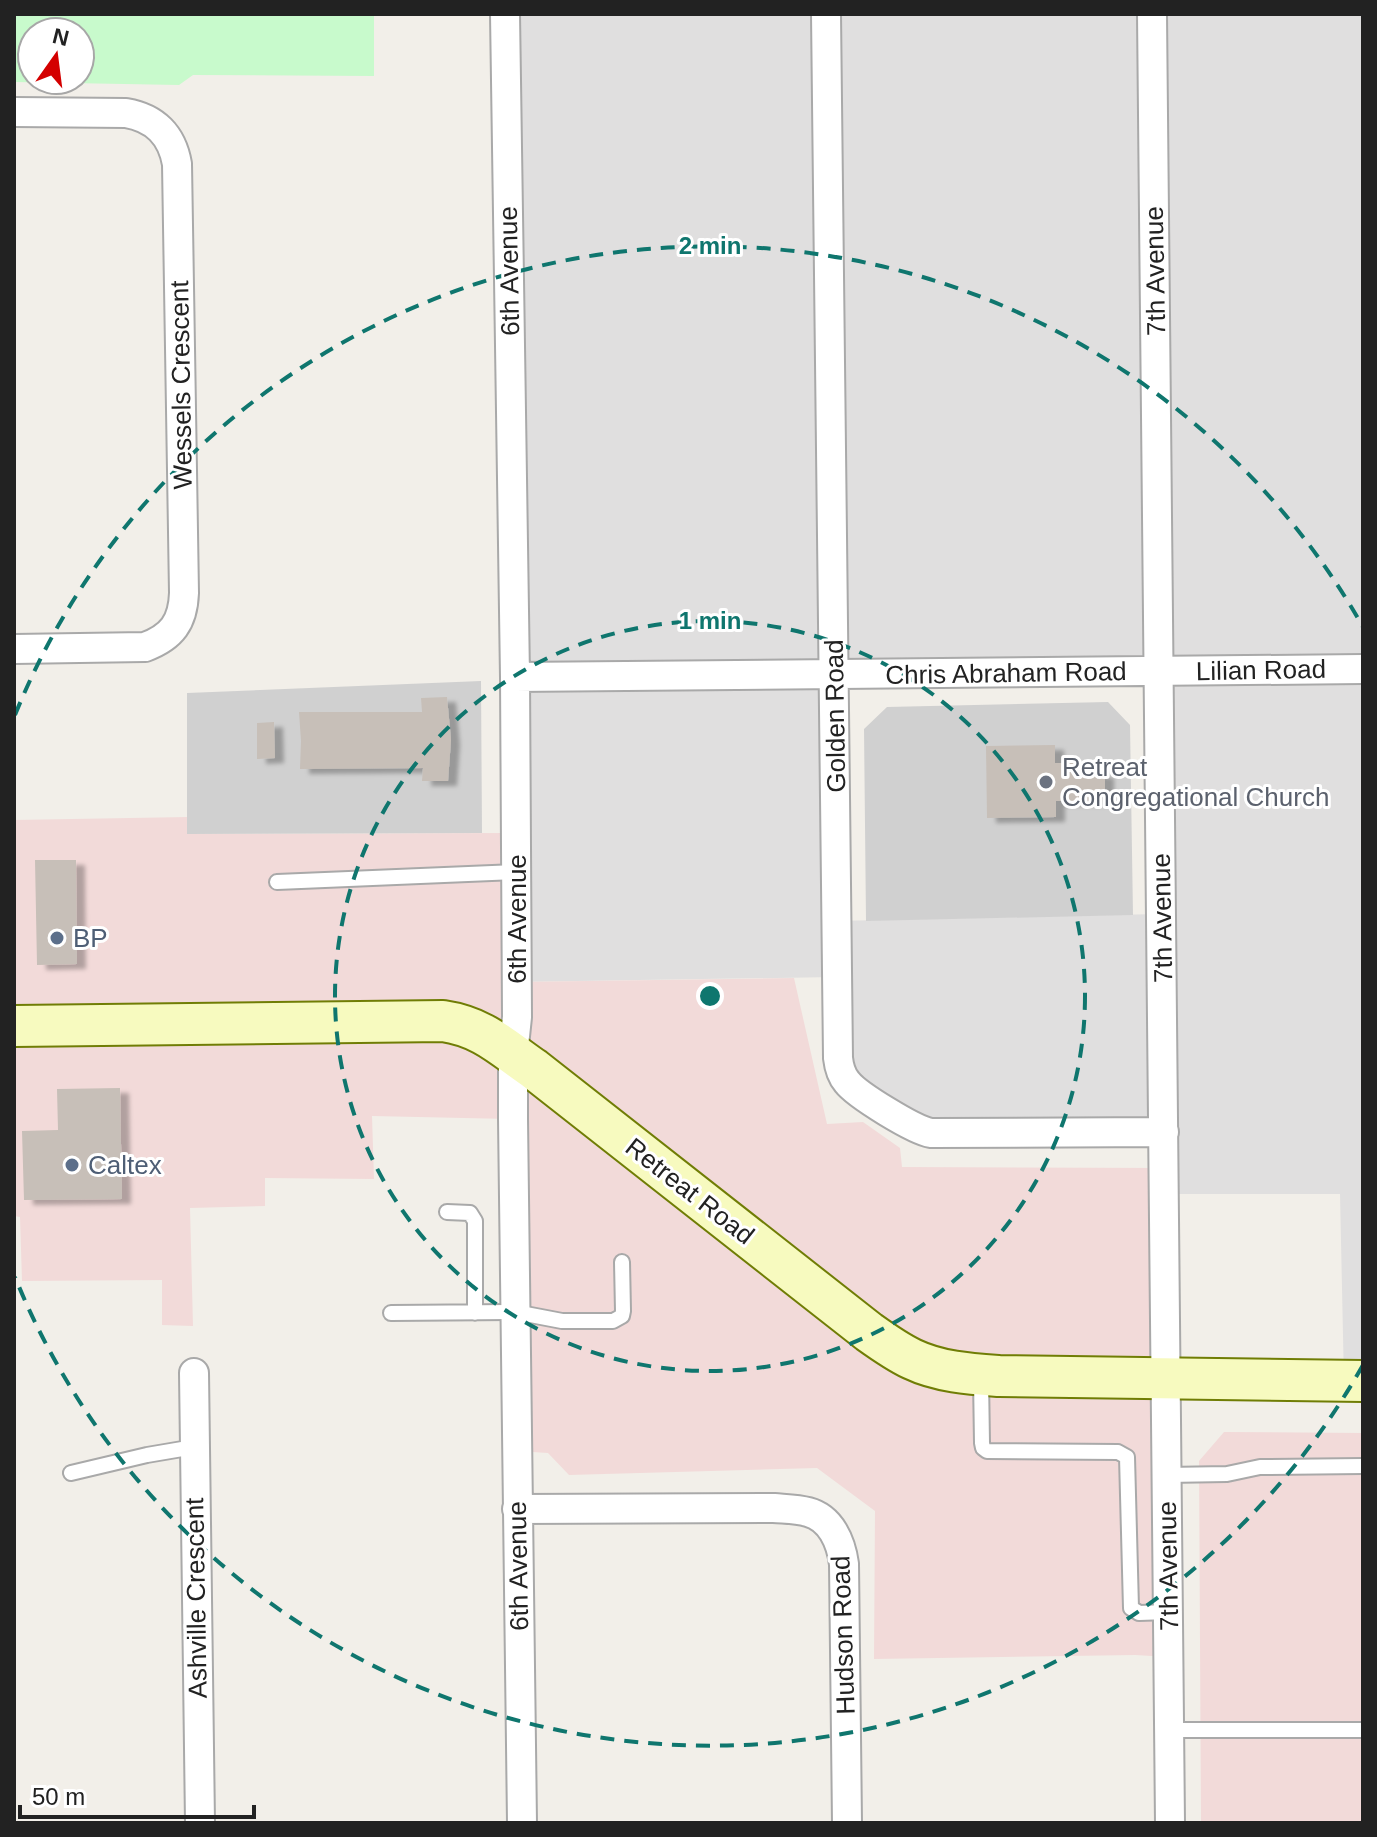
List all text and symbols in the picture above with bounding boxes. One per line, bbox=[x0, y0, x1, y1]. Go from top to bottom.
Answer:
north arrow bbox=[16, 16, 96, 96]
text: N bbox=[50, 23, 71, 51]
street label: 6th Avenue bbox=[493, 206, 525, 336]
street label: 7th Avenue bbox=[1139, 206, 1171, 336]
text: 2 min bbox=[679, 232, 741, 259]
street label: Wessels Crescent bbox=[164, 279, 198, 490]
text: 1 min bbox=[679, 607, 741, 634]
street label: Golden Road bbox=[819, 639, 851, 793]
street label: Lilian Road bbox=[1196, 654, 1326, 686]
street label: Chris Abraham Road bbox=[885, 656, 1127, 690]
place label: Retreat Congregational Church bbox=[1062, 752, 1329, 812]
marker: Retreat Congregational Church bbox=[1037, 773, 1055, 791]
street label: 7th Avenue bbox=[1146, 853, 1178, 983]
street label: 6th Avenue bbox=[502, 854, 532, 984]
place label: BP bbox=[73, 923, 108, 953]
marker: BP bbox=[48, 929, 66, 947]
centre of rings bbox=[696, 982, 724, 1010]
street label: Retreat Road bbox=[620, 1132, 760, 1250]
place label: Caltex bbox=[88, 1150, 162, 1180]
marker: Caltex bbox=[63, 1156, 81, 1174]
street label: Ashville Crescent bbox=[179, 1497, 213, 1699]
street label: 6th Avenue bbox=[502, 1501, 534, 1631]
street label: 7th Avenue bbox=[1152, 1501, 1184, 1631]
street label: Hudson Road bbox=[825, 1555, 861, 1715]
scale bar bbox=[20, 1769, 254, 1819]
text: 50 m bbox=[32, 1783, 85, 1810]

